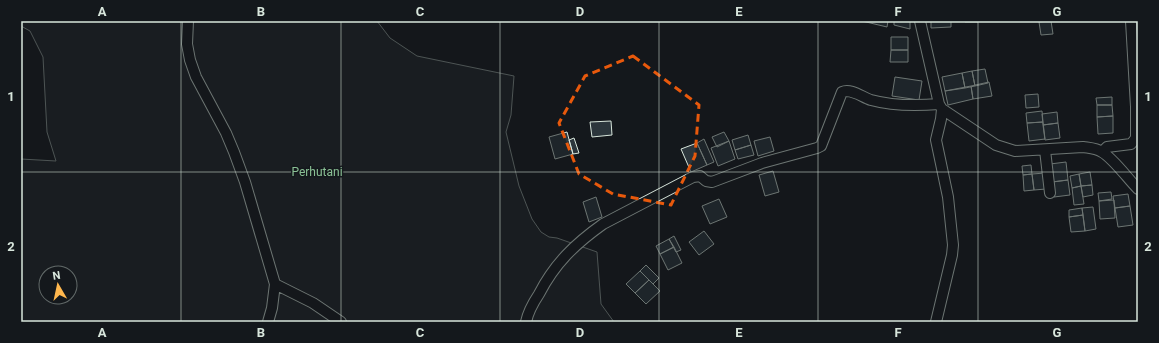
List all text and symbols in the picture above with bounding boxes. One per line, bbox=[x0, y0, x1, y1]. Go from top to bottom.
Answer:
text: A bbox=[98, 4, 107, 19]
text: B bbox=[257, 4, 265, 19]
text: C bbox=[416, 4, 425, 19]
text: D bbox=[576, 4, 584, 19]
text: E bbox=[735, 4, 743, 19]
text: F bbox=[894, 4, 902, 19]
text: G bbox=[1053, 4, 1062, 19]
text: 1 bbox=[7, 89, 15, 104]
text: 1 bbox=[1144, 89, 1152, 104]
park label: Perhutani bbox=[291, 165, 343, 179]
text: 2 bbox=[7, 239, 15, 254]
text: 2 bbox=[1144, 239, 1152, 254]
north arrow bbox=[38, 265, 78, 305]
text: N bbox=[52, 269, 62, 283]
text: A bbox=[98, 325, 107, 340]
text: B bbox=[257, 325, 265, 340]
text: C bbox=[416, 325, 425, 340]
text: D bbox=[576, 325, 584, 340]
text: E bbox=[735, 325, 743, 340]
text: F bbox=[894, 325, 902, 340]
text: G bbox=[1053, 325, 1062, 340]

